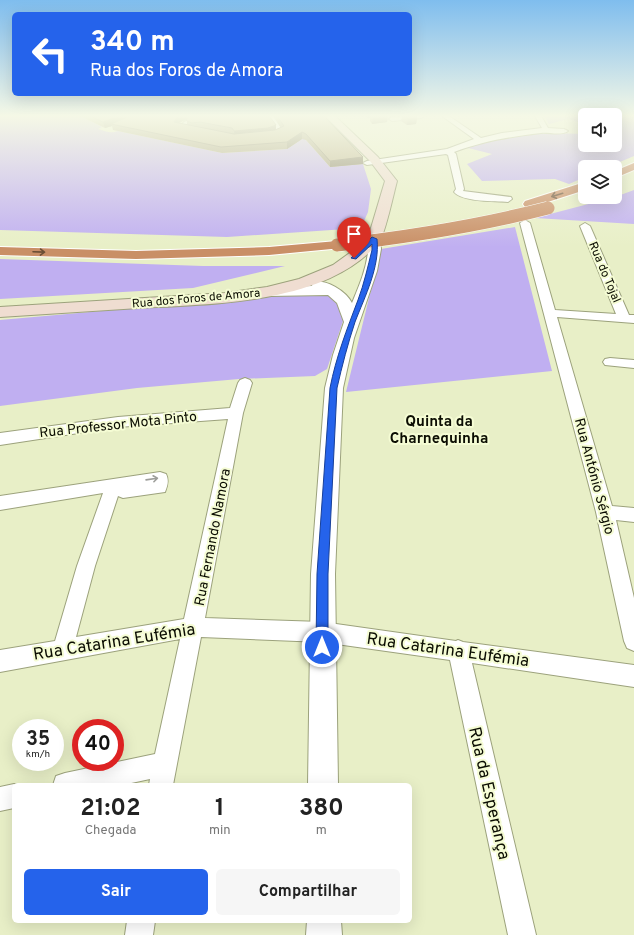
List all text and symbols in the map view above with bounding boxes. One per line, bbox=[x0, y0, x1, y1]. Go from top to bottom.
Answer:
text: 340 m bbox=[90, 25, 175, 61]
icon: left bbox=[24, 28, 76, 80]
text: Rua dos Foros de Amora bbox=[90, 60, 283, 83]
map controls bbox=[578, 108, 622, 204]
button: sound bbox=[578, 108, 622, 152]
button: layers bbox=[578, 160, 622, 204]
one-way arrow bbox=[551, 192, 564, 199]
pin bbox=[337, 217, 371, 258]
icon: arrive bbox=[343, 223, 365, 245]
street label: Rua do Tojal bbox=[584, 239, 624, 305]
one-way arrow bbox=[32, 248, 45, 256]
street label: Rua dos Foros de Amora bbox=[131, 285, 261, 313]
street label: Rua Professor Mota Pinto bbox=[39, 409, 198, 442]
district label: Quinta da Charnequinha bbox=[390, 413, 488, 449]
street label: Rua António Sérgio bbox=[570, 416, 617, 537]
street label: Rua Fernando Namora bbox=[192, 467, 235, 607]
one-way arrow bbox=[145, 475, 158, 483]
street label: Rua Catarina Eufémia bbox=[32, 619, 197, 667]
position arrow bbox=[301, 626, 343, 668]
street label: Rua Catarina Eufémia bbox=[365, 629, 530, 673]
speed limit sign: 40 bbox=[72, 719, 124, 771]
street label: Rua da Esperança bbox=[462, 725, 514, 862]
text: 35 bbox=[26, 727, 50, 753]
text: km/h bbox=[26, 748, 50, 761]
text: 21:02 bbox=[80, 794, 141, 824]
text: 1 bbox=[215, 794, 225, 824]
text: 380 bbox=[299, 794, 344, 824]
text: Chegada bbox=[85, 823, 136, 839]
text: min bbox=[209, 823, 231, 839]
text: m bbox=[316, 823, 327, 839]
button: Sair bbox=[24, 869, 208, 915]
button: Compartilhar bbox=[216, 869, 400, 915]

